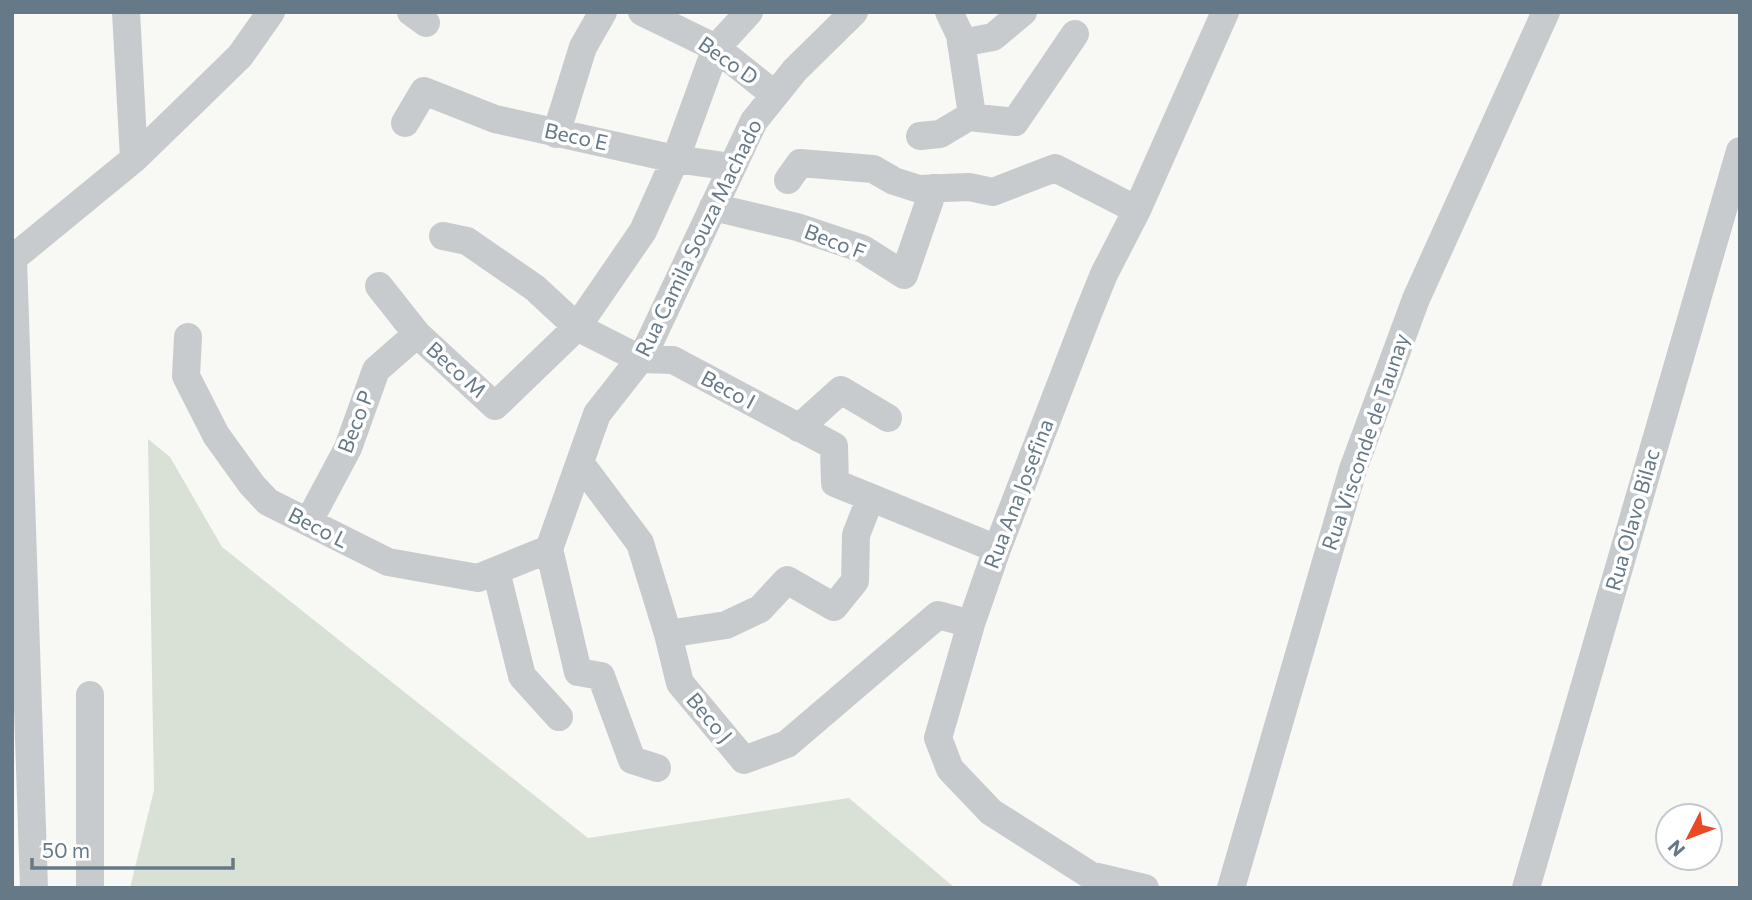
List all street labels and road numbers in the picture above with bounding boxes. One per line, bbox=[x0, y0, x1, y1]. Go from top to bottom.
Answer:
street label: Beco D bbox=[694, 30, 763, 89]
street label: Rua Camila Souza Machado bbox=[629, 115, 766, 360]
street label: Beco E bbox=[542, 117, 610, 154]
street label: Beco F bbox=[801, 218, 870, 264]
street label: Rua Visconde de Taunay bbox=[1316, 330, 1413, 553]
street label: Beco M bbox=[422, 336, 492, 402]
street label: Beco I bbox=[697, 364, 760, 413]
street label: Beco P bbox=[331, 387, 378, 456]
street label: Rua Ana Josefina bbox=[978, 415, 1058, 572]
street label: Rua Olavo Bilac bbox=[1599, 446, 1664, 593]
street label: Beco L bbox=[285, 501, 353, 552]
street label: Beco J bbox=[682, 687, 738, 747]

